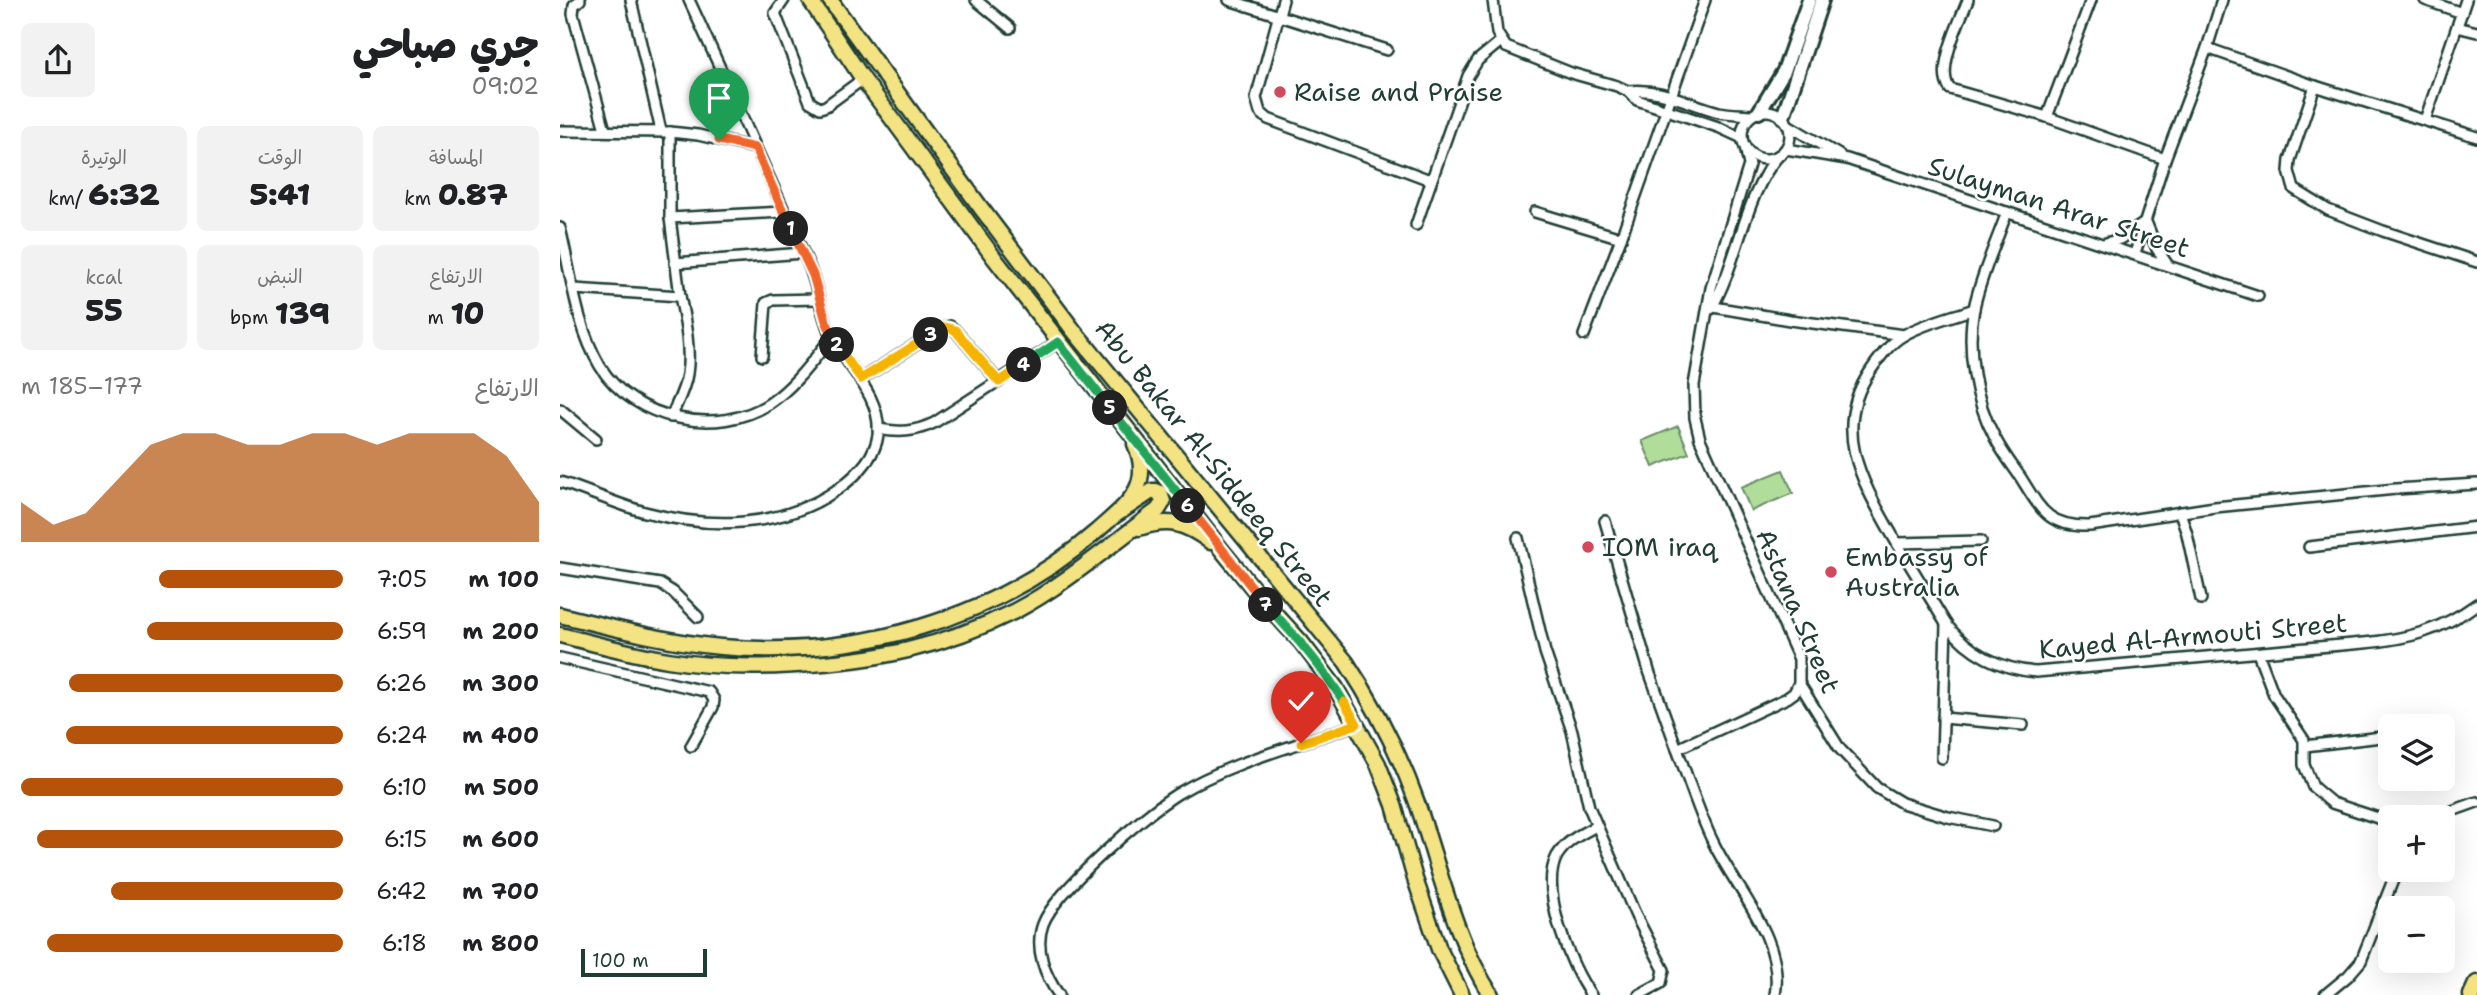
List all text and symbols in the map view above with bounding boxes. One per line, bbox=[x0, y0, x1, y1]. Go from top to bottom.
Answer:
text: جري صباحي bbox=[353, 19, 539, 70]
button: share bbox=[21, 23, 95, 97]
pin bbox=[689, 68, 749, 140]
text: 09:02 bbox=[472, 71, 539, 101]
place label: Raise and Praise bbox=[1294, 74, 1503, 109]
icon: arrive bbox=[700, 79, 738, 117]
marker: Raise and Praise bbox=[1272, 84, 1288, 100]
text: الوتيرة bbox=[81, 145, 127, 170]
text: الوقت bbox=[258, 145, 302, 170]
text: المسافة bbox=[429, 145, 483, 170]
street label: Sulayman Arar Street bbox=[1924, 148, 2194, 265]
text: 6:32 bbox=[88, 174, 160, 215]
text: 5:41 bbox=[250, 174, 310, 215]
text: 0.87 bbox=[438, 174, 508, 215]
text: /km bbox=[48, 186, 88, 211]
text: km bbox=[404, 186, 438, 211]
pin: 1 bbox=[774, 212, 808, 246]
text: 1 bbox=[786, 216, 795, 241]
text: النبض bbox=[257, 264, 303, 289]
text: الارتفاع bbox=[429, 264, 483, 289]
text: kcal bbox=[86, 265, 122, 290]
text: 55 bbox=[85, 290, 123, 331]
text: 139 bbox=[275, 293, 330, 334]
text: 10 bbox=[450, 293, 484, 334]
text: bpm bbox=[230, 305, 275, 330]
text: m bbox=[428, 305, 450, 330]
street label: Abu Bakar Al-Siddeeq Street bbox=[1088, 312, 1341, 614]
pin: 3 bbox=[914, 318, 948, 352]
text: 3 bbox=[924, 322, 937, 347]
pin: 2 bbox=[820, 328, 854, 362]
text: 2 bbox=[830, 332, 843, 357]
pin: 4 bbox=[1007, 348, 1042, 382]
text: 4 bbox=[1017, 352, 1030, 377]
text: 177–185 m bbox=[21, 371, 143, 401]
text: الارتفاع bbox=[475, 373, 539, 403]
pin: 5 bbox=[1092, 390, 1128, 426]
text: 5 bbox=[1104, 395, 1115, 420]
pin: 6 bbox=[1170, 489, 1206, 524]
text: 6 bbox=[1181, 493, 1194, 518]
street label: Astana Street bbox=[1748, 523, 1849, 698]
place label: IOM iraq bbox=[1602, 529, 1719, 564]
marker: IOM iraq bbox=[1580, 539, 1596, 555]
place label: Embassy of Australia bbox=[1845, 539, 1989, 604]
text: 7:05 bbox=[376, 564, 427, 594]
text: 100 m bbox=[468, 564, 539, 594]
marker: Embassy of Australia bbox=[1823, 564, 1839, 580]
pin: 7 bbox=[1248, 588, 1284, 622]
text: 7 bbox=[1259, 592, 1272, 617]
street label: Kayed Al-Armouti Street bbox=[2037, 605, 2349, 666]
text: 6:59 bbox=[377, 616, 427, 646]
text: 200 m bbox=[462, 616, 539, 646]
text: 6:26 bbox=[375, 668, 427, 698]
text: 300 m bbox=[462, 668, 539, 698]
pin bbox=[1271, 671, 1331, 743]
icon: check bbox=[1282, 682, 1320, 720]
map controls bbox=[2378, 714, 2455, 973]
button: layers bbox=[2378, 714, 2455, 791]
text: 6:24 bbox=[376, 720, 427, 750]
text: 400 m bbox=[462, 720, 539, 750]
text: 6:10 bbox=[382, 772, 427, 802]
text: 500 m bbox=[464, 772, 539, 802]
button: + bbox=[2378, 805, 2455, 882]
text: 6:15 bbox=[384, 824, 427, 854]
text: 600 m bbox=[462, 824, 539, 854]
text: 6:42 bbox=[376, 876, 427, 906]
text: 700 m bbox=[462, 876, 539, 906]
button: − bbox=[2378, 896, 2455, 973]
text: 6:18 bbox=[382, 928, 427, 958]
text: 800 m bbox=[462, 928, 539, 958]
scale bar bbox=[581, 946, 707, 978]
text: 100 m bbox=[592, 948, 649, 973]

